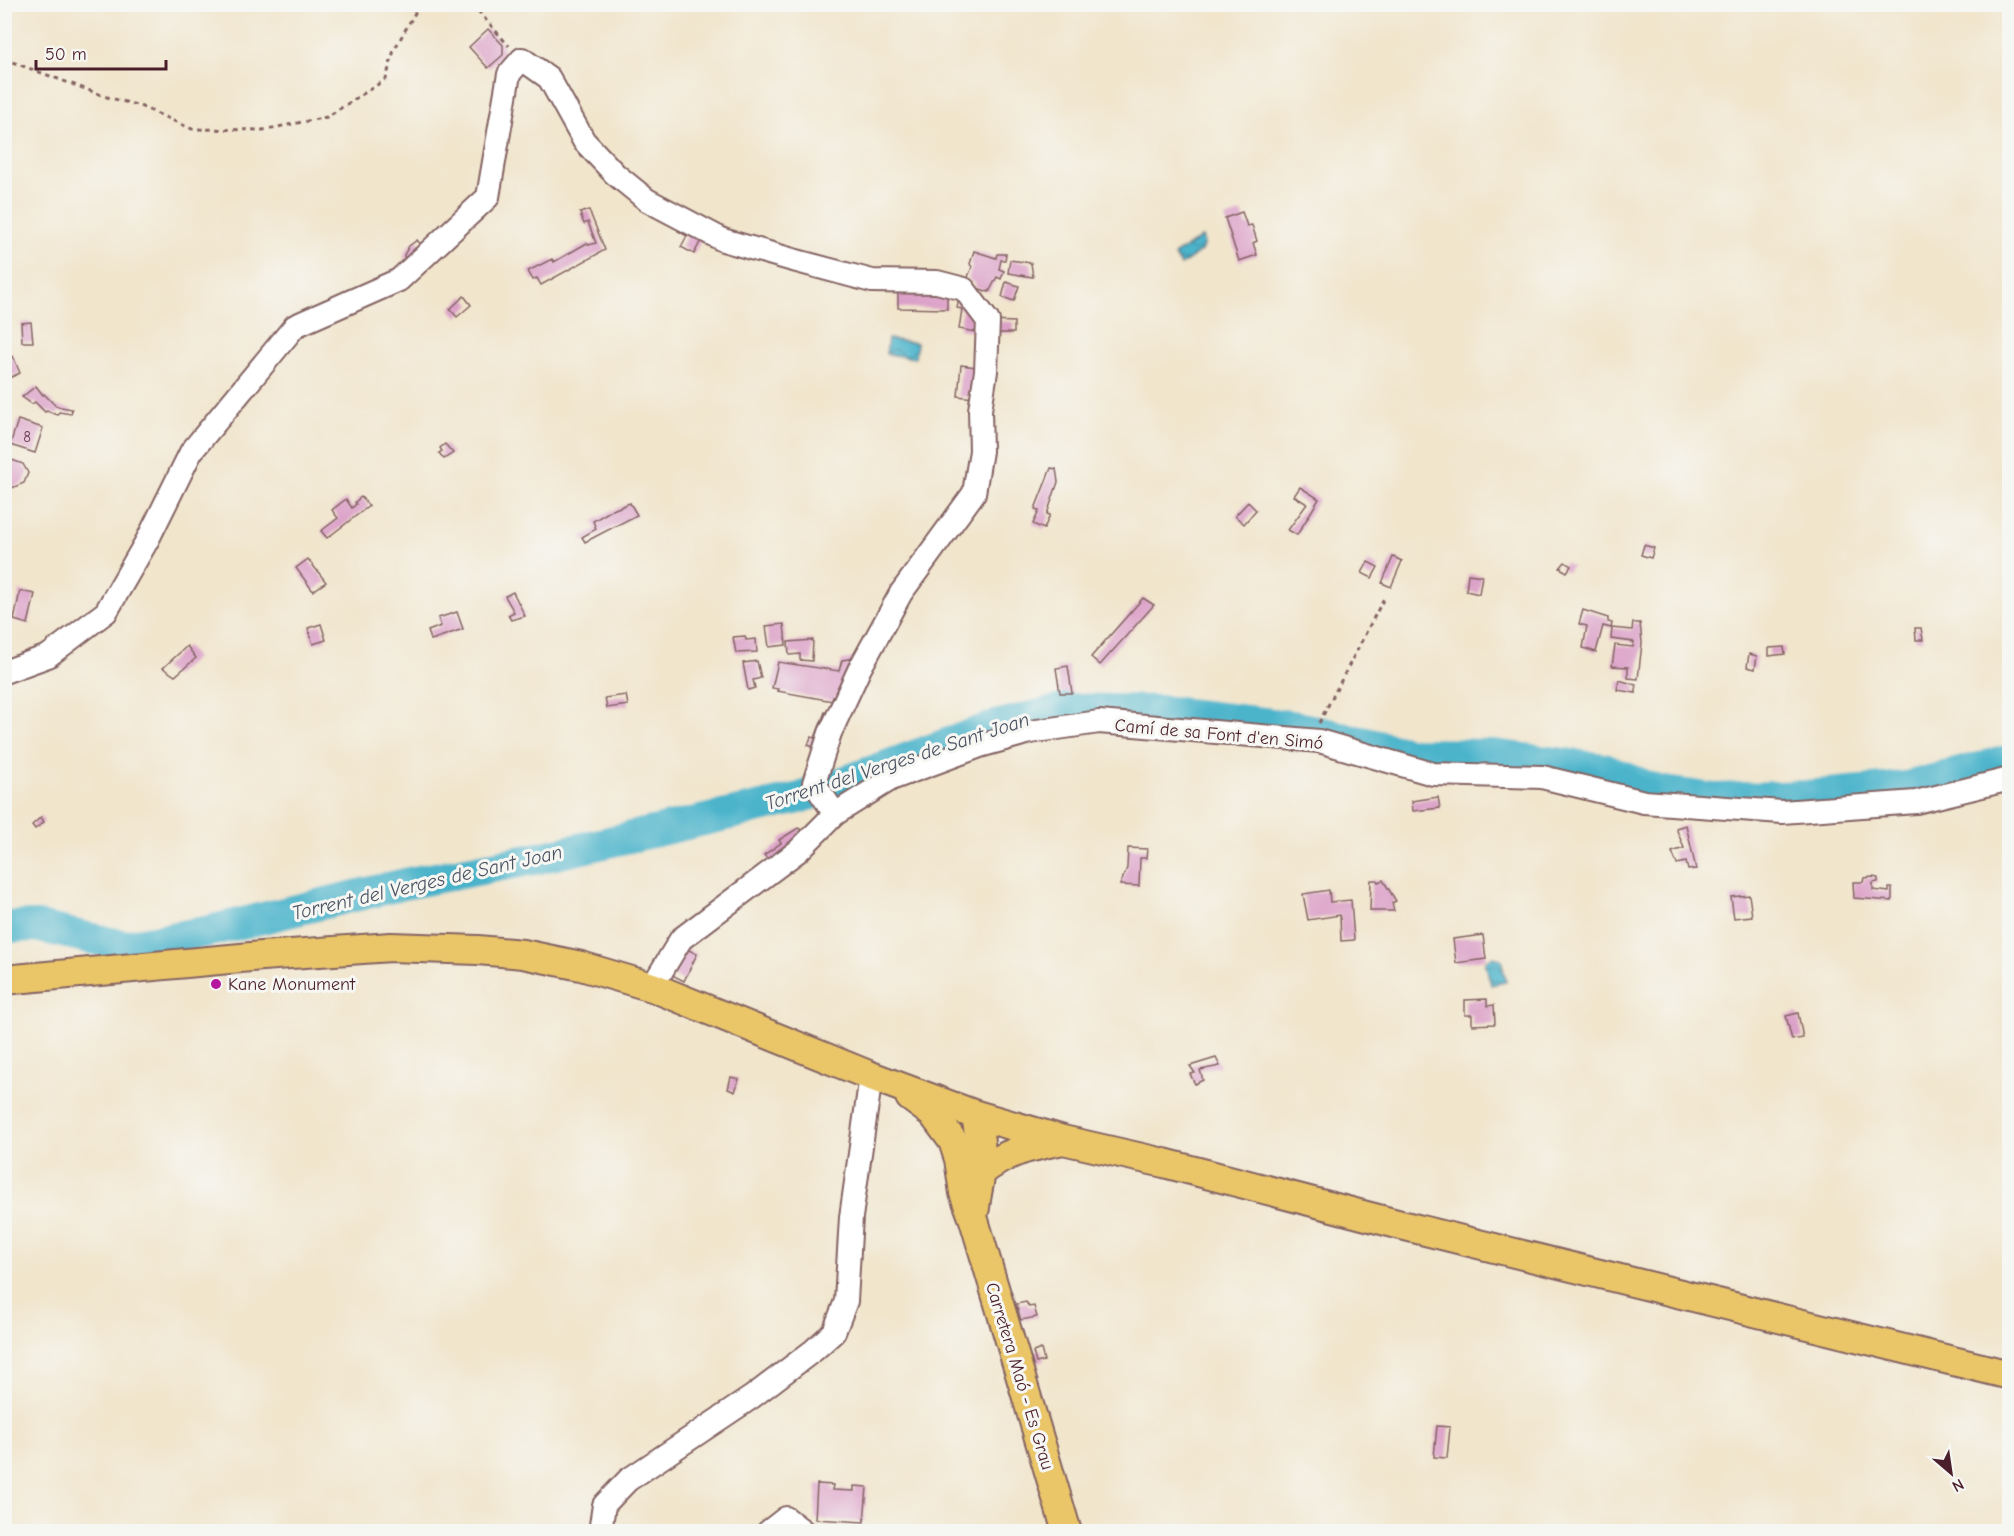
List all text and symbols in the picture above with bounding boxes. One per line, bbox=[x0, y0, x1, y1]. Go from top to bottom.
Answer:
scale bar bbox=[36, 33, 166, 71]
text: 50 m bbox=[45, 44, 87, 65]
house number: 8 bbox=[23, 428, 31, 446]
water label: Torrent del Verges de Sant Joan bbox=[762, 708, 1032, 815]
street label: Camí de sa Font d'en Simó bbox=[1114, 715, 1324, 754]
water label: Torrent del Verges de Sant Joan bbox=[290, 840, 564, 925]
place label: Kane Monument bbox=[228, 974, 356, 995]
marker: Kane Monument bbox=[209, 977, 223, 991]
street label: Carretera Maó - Es Grau bbox=[981, 1280, 1058, 1472]
north arrow bbox=[1921, 1443, 1981, 1503]
text: N bbox=[1949, 1475, 1967, 1496]

